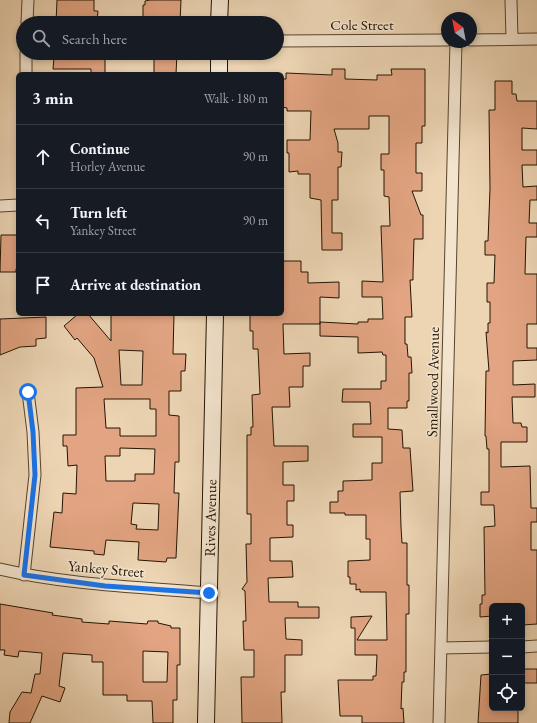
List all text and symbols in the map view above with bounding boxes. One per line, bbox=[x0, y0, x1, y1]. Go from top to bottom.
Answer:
north arrow bbox=[441, 12, 477, 48]
street label: Cole Street bbox=[330, 15, 394, 34]
search box bbox=[16, 16, 284, 60]
icon: search bbox=[30, 27, 52, 49]
text: Search here bbox=[62, 29, 127, 48]
text: 3 min bbox=[32, 87, 73, 109]
text: Walk · 180 m bbox=[204, 90, 268, 107]
text: Continue bbox=[70, 139, 130, 158]
icon: ahead bbox=[32, 146, 54, 168]
text: 90 m bbox=[243, 148, 268, 165]
text: Horley Avenue bbox=[70, 158, 145, 175]
text: Turn left bbox=[70, 203, 127, 222]
icon: left bbox=[32, 210, 54, 232]
text: 90 m bbox=[243, 212, 268, 229]
text: Yankey Street bbox=[70, 222, 136, 239]
icon: arrive bbox=[32, 274, 54, 296]
text: Arrive at destination bbox=[70, 275, 201, 294]
street label: Smallwood Avenue bbox=[422, 327, 443, 437]
route start bbox=[19, 383, 37, 401]
street label: Rives Avenue bbox=[200, 479, 220, 557]
street label: Yankey Street bbox=[67, 556, 145, 581]
route end bbox=[200, 584, 218, 602]
map controls bbox=[489, 603, 525, 711]
button: + bbox=[489, 603, 525, 639]
button: − bbox=[489, 639, 525, 675]
button: locate bbox=[489, 675, 525, 711]

